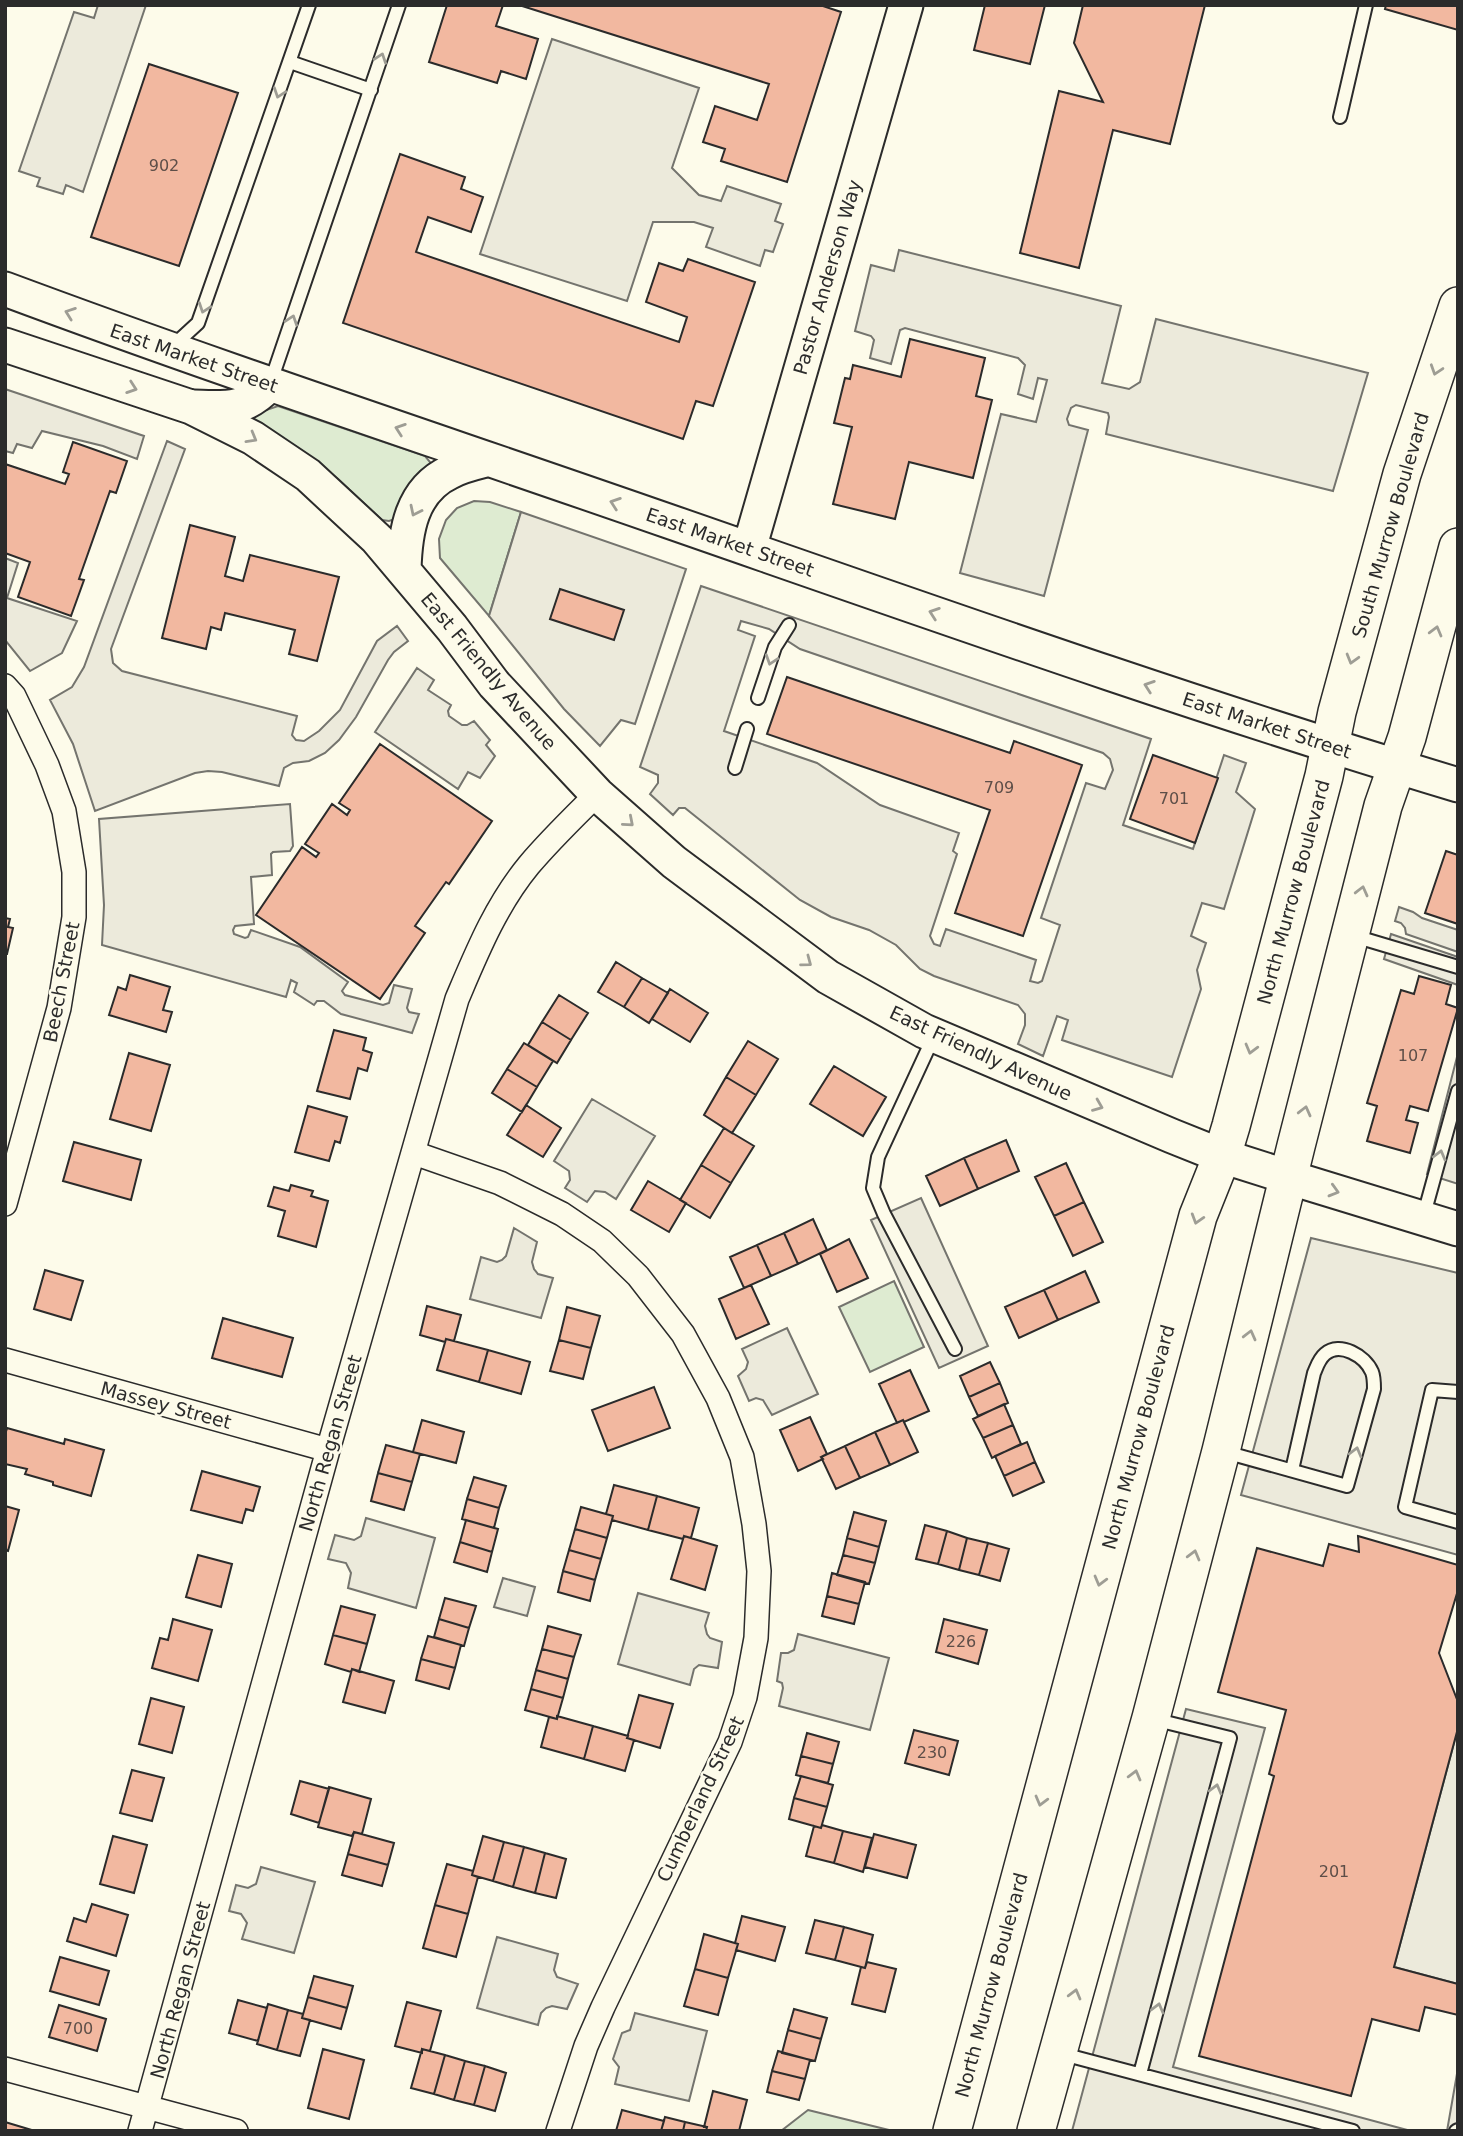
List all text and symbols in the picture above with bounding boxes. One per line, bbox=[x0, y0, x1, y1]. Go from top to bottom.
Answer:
one-way arrow bbox=[373, 53, 388, 65]
one-way arrow bbox=[273, 86, 287, 99]
house number: 902 bbox=[149, 156, 179, 175]
street label: Pastor Anderson Way bbox=[789, 177, 865, 377]
one-way arrow bbox=[198, 301, 212, 313]
one-way arrow bbox=[64, 308, 76, 322]
one-way arrow bbox=[284, 314, 298, 326]
street label: East Market Street bbox=[107, 319, 281, 397]
one-way arrow bbox=[1429, 364, 1444, 376]
one-way arrow bbox=[126, 380, 138, 394]
street label: South Murrow Boulevard bbox=[1347, 410, 1433, 640]
one-way arrow bbox=[394, 423, 406, 437]
one-way arrow bbox=[245, 430, 258, 443]
one-way arrow bbox=[610, 497, 622, 511]
street label: East Market Street bbox=[643, 503, 817, 581]
one-way arrow bbox=[409, 504, 423, 516]
street label: East Friendly Avenue bbox=[417, 588, 561, 754]
one-way arrow bbox=[928, 607, 940, 621]
one-way arrow bbox=[1428, 625, 1442, 637]
one-way arrow bbox=[1346, 653, 1360, 665]
one-way arrow bbox=[764, 654, 779, 666]
one-way arrow bbox=[1144, 680, 1156, 694]
street label: East Market Street bbox=[1180, 687, 1354, 763]
street label: North Murrow Boulevard bbox=[1252, 777, 1334, 1007]
house number: 709 bbox=[984, 778, 1014, 797]
house number: 701 bbox=[1159, 789, 1189, 808]
one-way arrow bbox=[620, 814, 633, 826]
one-way arrow bbox=[1354, 885, 1368, 897]
street label: Beech Street bbox=[38, 920, 84, 1044]
one-way arrow bbox=[800, 954, 812, 966]
street label: East Friendly Avenue bbox=[886, 1001, 1076, 1105]
one-way arrow bbox=[1245, 1042, 1260, 1054]
house number: 107 bbox=[1398, 1046, 1428, 1065]
one-way arrow bbox=[1091, 1098, 1104, 1112]
one-way arrow bbox=[1297, 1105, 1311, 1117]
one-way arrow bbox=[1432, 1149, 1446, 1161]
one-way arrow bbox=[1328, 1182, 1340, 1197]
one-way arrow bbox=[1191, 1213, 1206, 1225]
street label: North Murrow Boulevard bbox=[1097, 1322, 1179, 1552]
one-way arrow bbox=[1242, 1329, 1256, 1341]
street label: North Regan Street bbox=[294, 1352, 366, 1534]
street label: Massey Street bbox=[98, 1377, 234, 1433]
one-way arrow bbox=[1348, 1446, 1362, 1458]
one-way arrow bbox=[1186, 1549, 1200, 1561]
one-way arrow bbox=[1094, 1575, 1108, 1587]
house number: 226 bbox=[946, 1632, 976, 1651]
street label: Cumberland Street bbox=[652, 1713, 748, 1885]
house number: 230 bbox=[917, 1743, 947, 1762]
one-way arrow bbox=[1127, 1769, 1141, 1781]
one-way arrow bbox=[1208, 1783, 1222, 1795]
one-way arrow bbox=[1035, 1794, 1049, 1806]
house number: 201 bbox=[1319, 1862, 1349, 1881]
street label: North Murrow Boulevard bbox=[950, 1870, 1032, 2100]
street label: North Regan Street bbox=[146, 1899, 214, 2081]
one-way arrow bbox=[1067, 1989, 1081, 2001]
one-way arrow bbox=[1150, 2003, 1164, 2015]
house number: 700 bbox=[63, 2019, 93, 2038]

